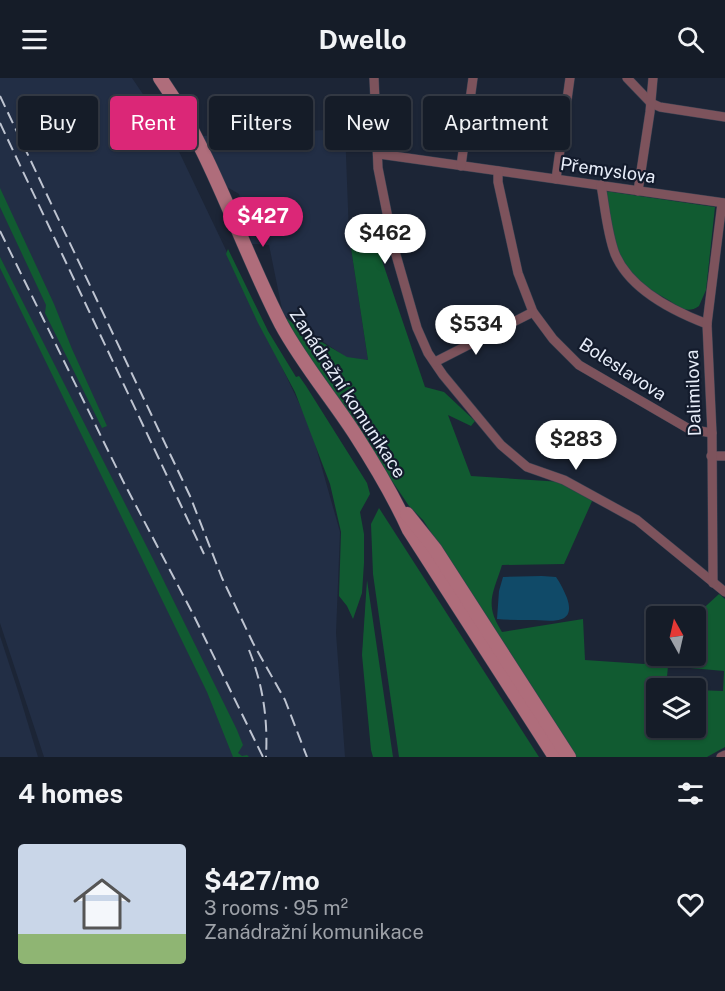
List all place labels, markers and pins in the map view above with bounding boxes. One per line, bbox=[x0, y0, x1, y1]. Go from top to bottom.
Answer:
pin: $427 bbox=[227, 197, 299, 248]
pin: $462 bbox=[349, 214, 421, 265]
pin: $534 bbox=[440, 305, 512, 356]
pin: $283 bbox=[540, 420, 612, 471]

